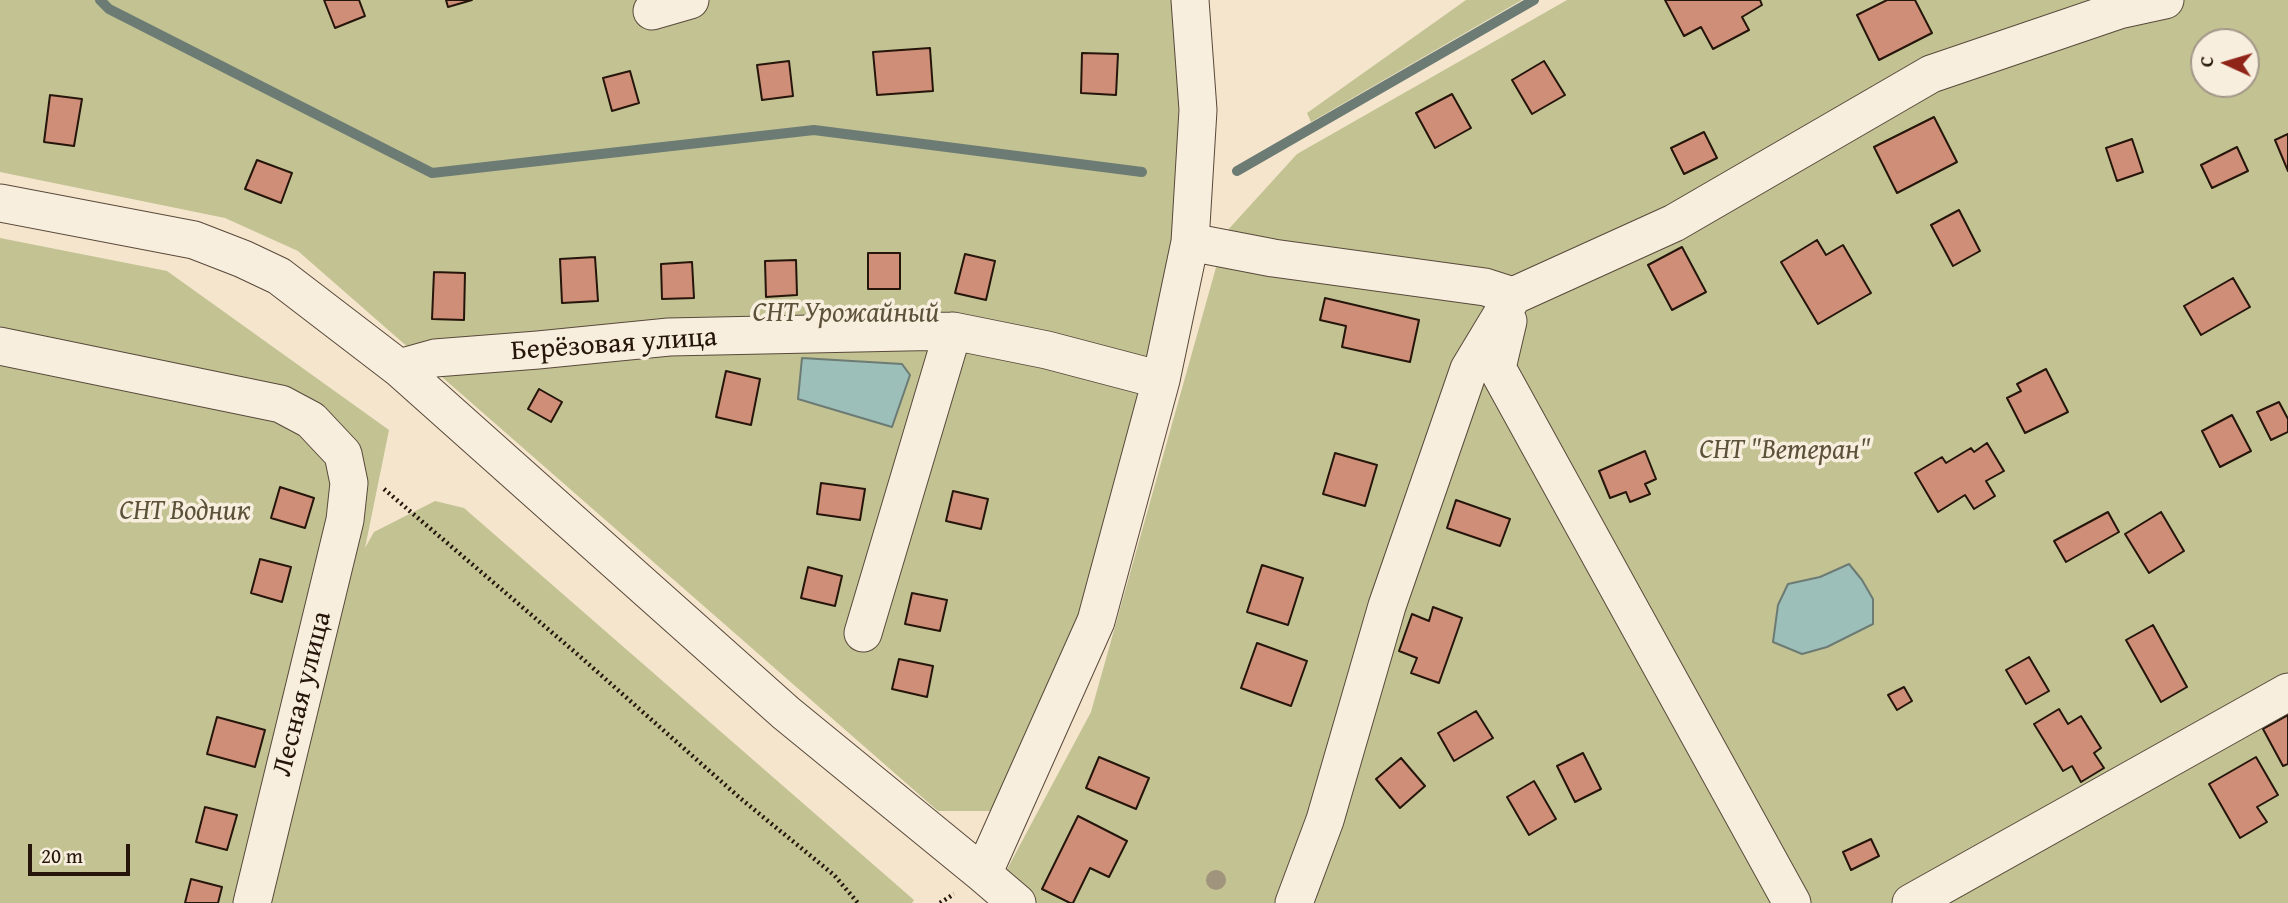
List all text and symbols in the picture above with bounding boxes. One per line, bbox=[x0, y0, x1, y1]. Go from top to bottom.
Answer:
north arrow bbox=[2190, 28, 2260, 98]
text: С bbox=[2192, 55, 2220, 68]
park label: СНТ Урожайный bbox=[753, 297, 939, 331]
street label: Берёзовая улица bbox=[510, 321, 718, 369]
park label: СНТ "Ветеран" bbox=[1699, 434, 1871, 468]
park label: СНТ Водник bbox=[119, 495, 251, 529]
street label: Лесная улица bbox=[266, 608, 340, 780]
scale bar bbox=[32, 830, 133, 874]
text: 20 m bbox=[41, 840, 83, 871]

